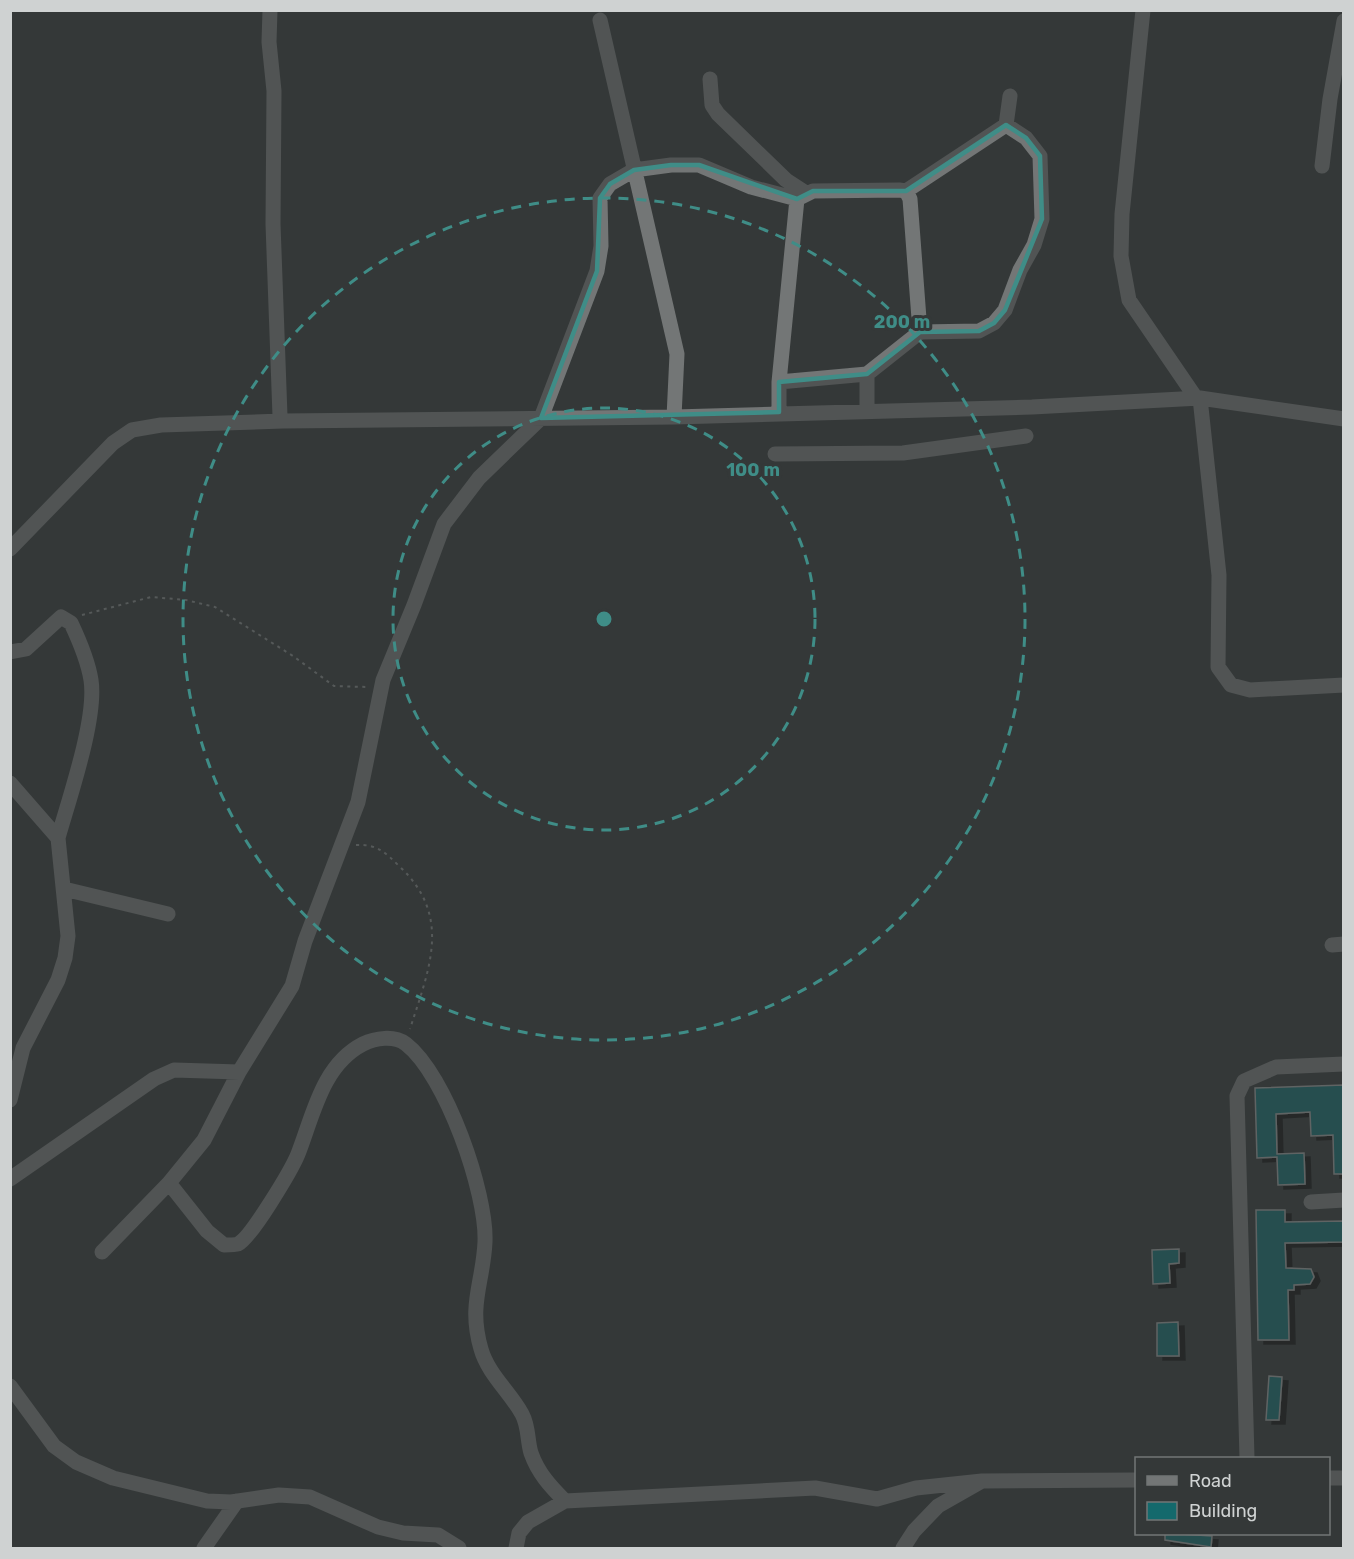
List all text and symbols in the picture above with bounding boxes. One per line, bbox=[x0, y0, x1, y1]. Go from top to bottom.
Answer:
text: 200 m bbox=[874, 311, 930, 333]
text: 100 m bbox=[726, 459, 780, 481]
centre of rings bbox=[594, 609, 614, 629]
legend bbox=[1135, 1457, 1330, 1535]
text: Road bbox=[1189, 1470, 1232, 1492]
text: Building bbox=[1189, 1500, 1257, 1522]

